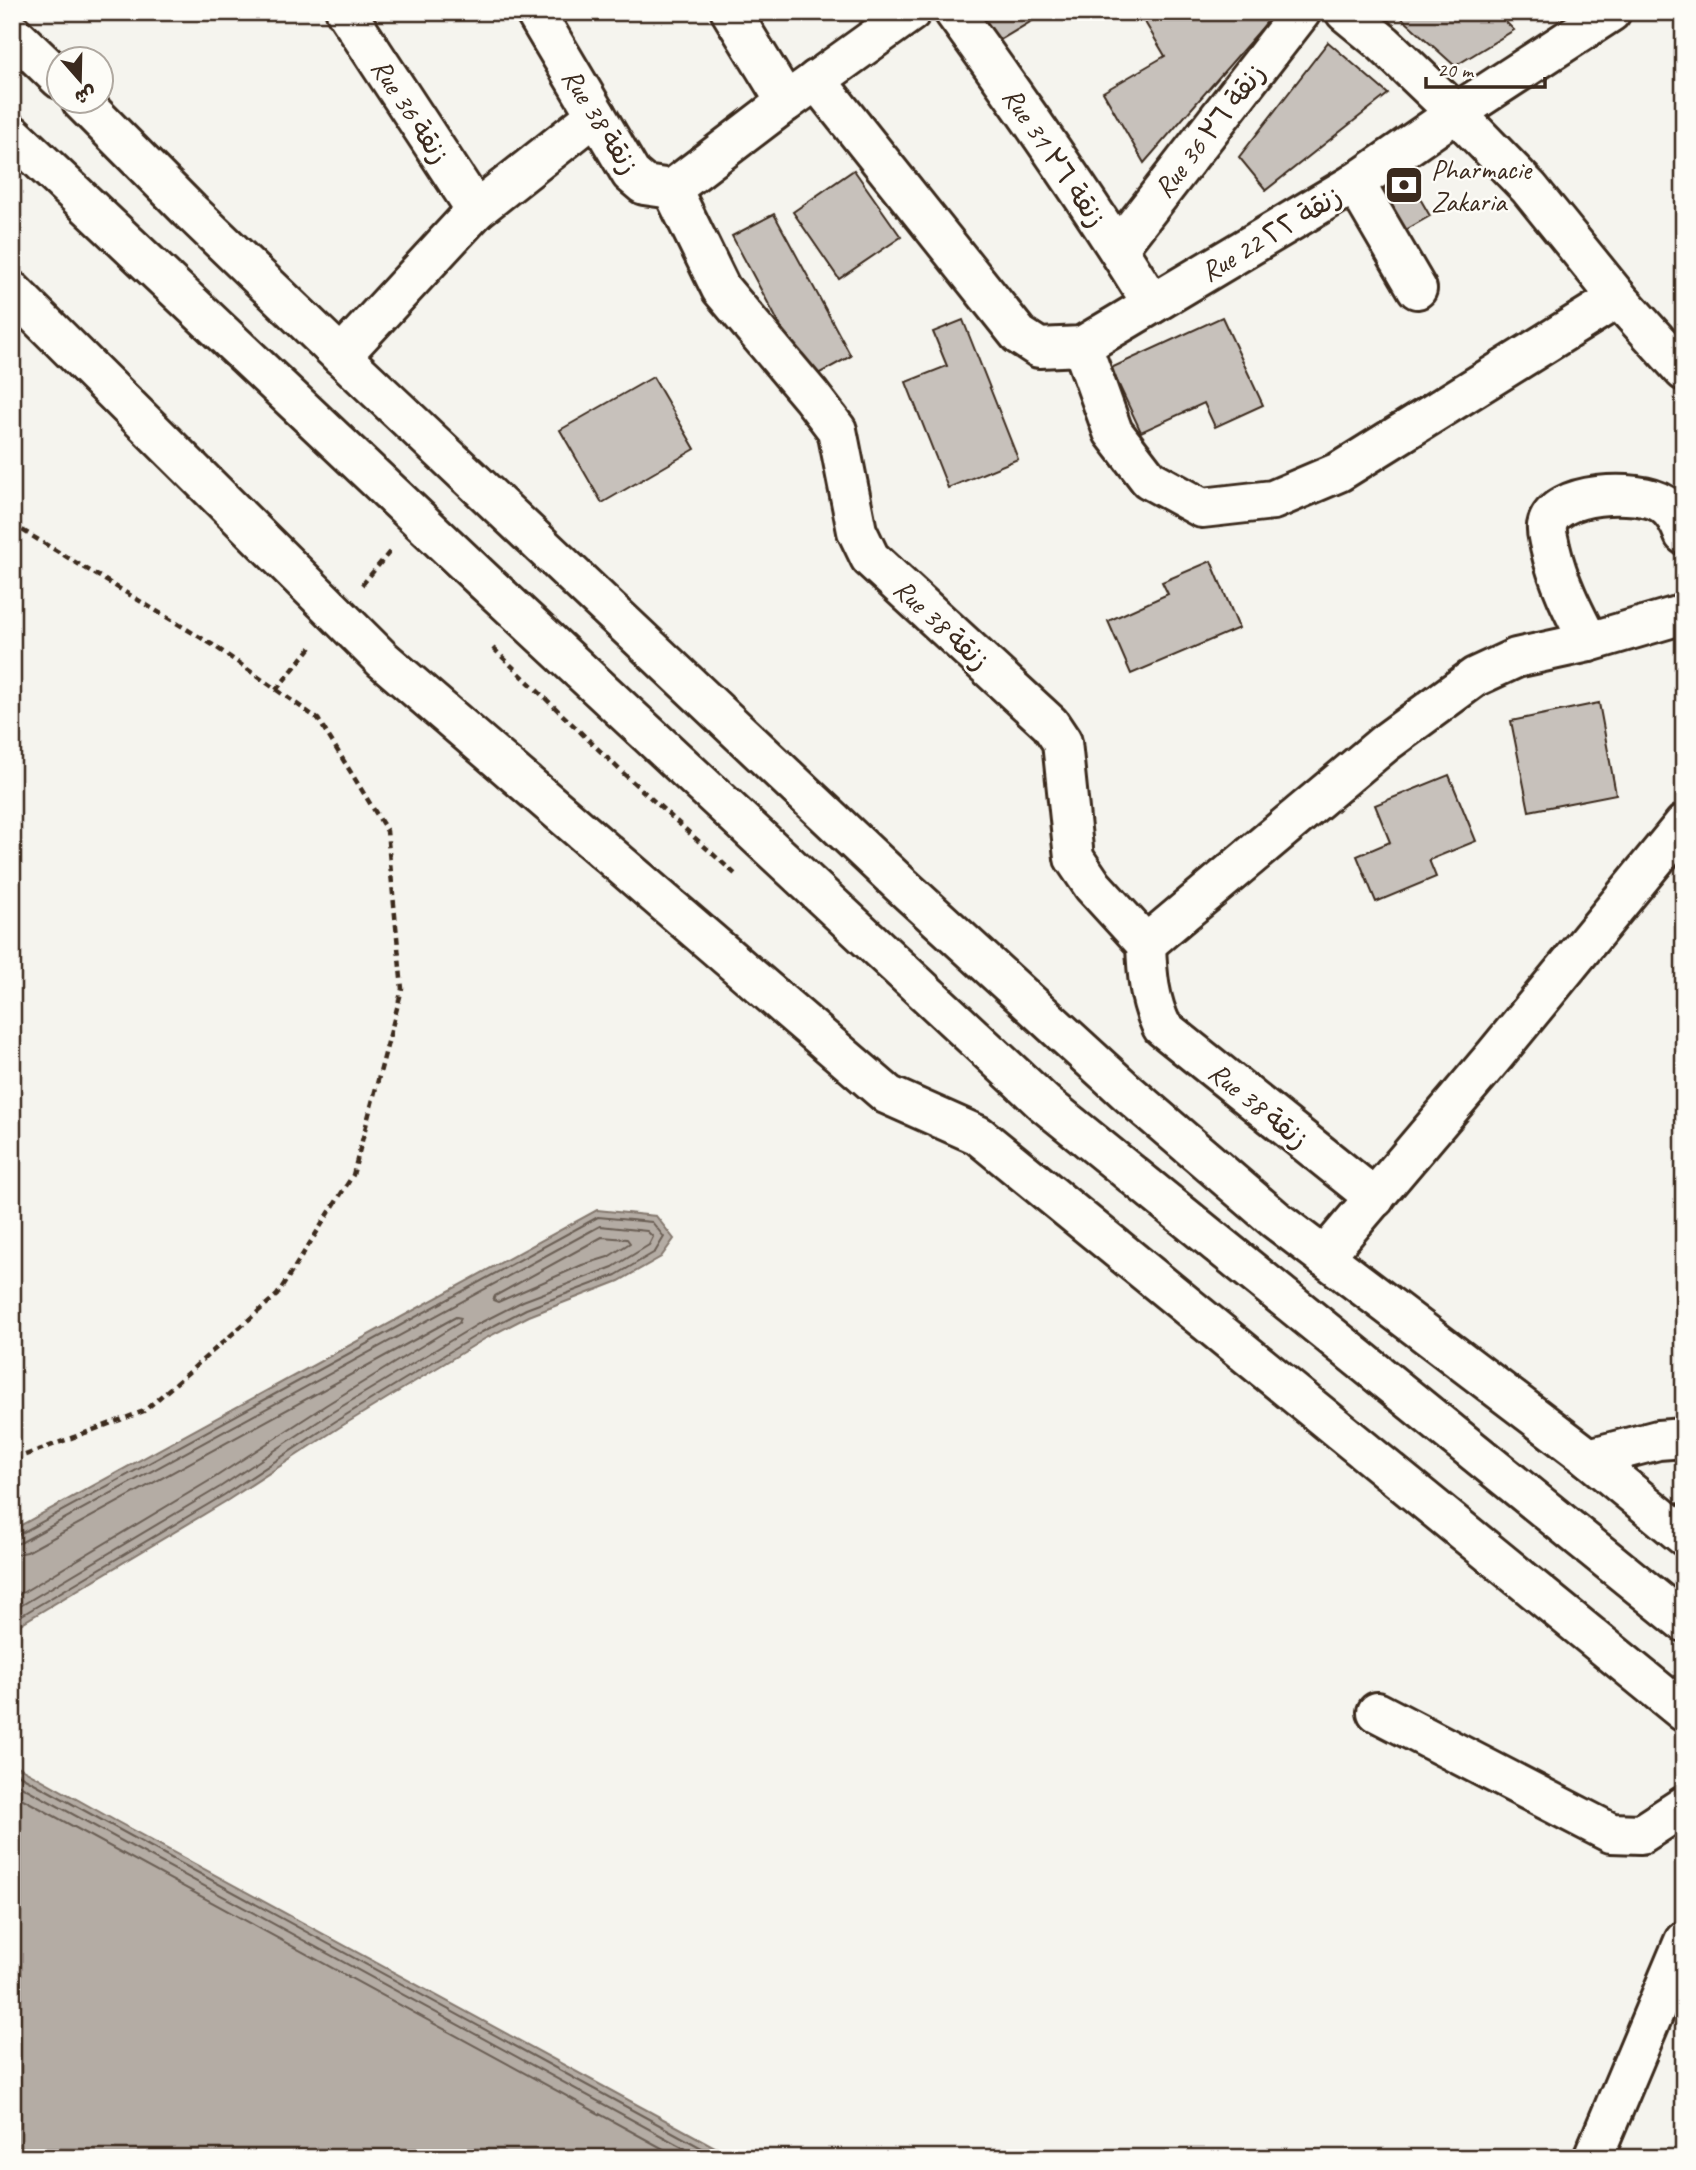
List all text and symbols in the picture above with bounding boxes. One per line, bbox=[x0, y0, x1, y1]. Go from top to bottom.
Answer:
north arrow bbox=[46, 46, 116, 116]
scale bar bbox=[1426, 46, 1546, 90]
street label: Rue 36 زنقة bbox=[364, 52, 457, 170]
street label: Rue 36 زنقة ٣٦ bbox=[1146, 56, 1273, 205]
text: 20 m bbox=[1437, 57, 1475, 83]
street label: Rue 38 زنقة bbox=[554, 62, 647, 181]
text: ش bbox=[71, 80, 99, 110]
street label: Rue 31 زنقة ٣٦ bbox=[995, 81, 1114, 234]
place label: Pharmacie Zakaria bbox=[1431, 152, 1533, 219]
bank icon: Pharmacie Zakaria bbox=[1383, 164, 1425, 206]
street label: Rue 22 زنقة ٢٢ bbox=[1194, 178, 1348, 289]
street label: Rue 38 زنقة bbox=[886, 571, 997, 678]
street label: Rue 38 زنقة bbox=[1202, 1055, 1316, 1156]

